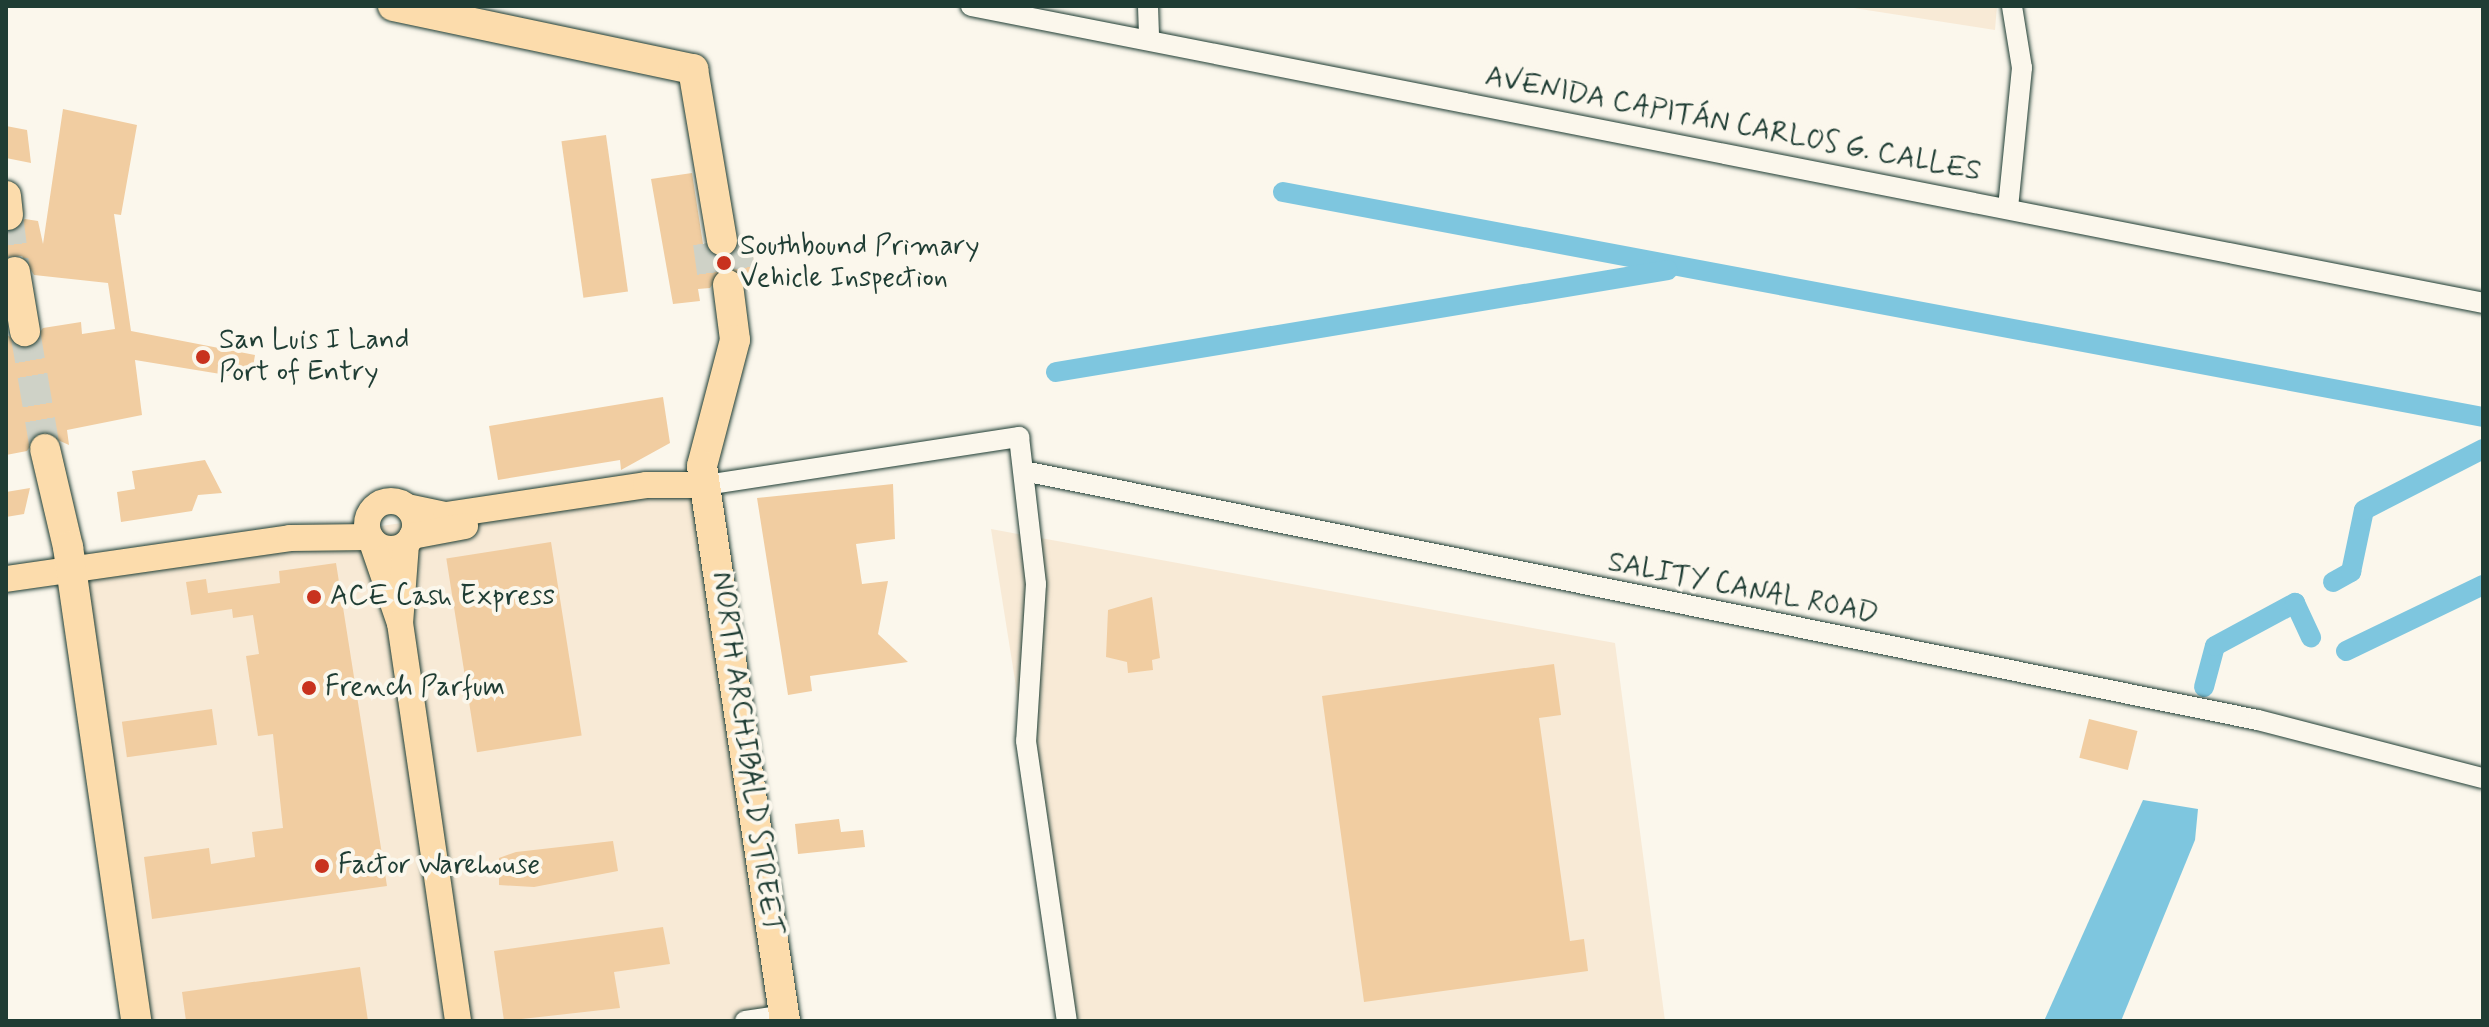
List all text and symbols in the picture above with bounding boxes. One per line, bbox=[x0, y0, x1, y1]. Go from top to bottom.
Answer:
street label: AVENIDA CAPITÁN CARLOS G. CALLES bbox=[1478, 60, 1988, 190]
place label: Southbound Primary Vehicle Inspection bbox=[740, 230, 980, 296]
marker: Southbound Primary Vehicle Inspection bbox=[715, 254, 733, 272]
place label: San Luis I Land Port of Entry bbox=[219, 324, 413, 390]
marker: San Luis I Land Port of Entry bbox=[194, 348, 212, 366]
street label: SALITY CANAL ROAD bbox=[1603, 546, 1883, 632]
street label: NORTH ARCHIBALD STREET bbox=[704, 570, 788, 936]
place label: ACE Cash Express bbox=[330, 580, 556, 614]
marker: ACE Cash Express bbox=[305, 588, 323, 606]
place label: French Parfum bbox=[325, 671, 505, 705]
marker: French Parfum bbox=[300, 679, 318, 697]
place label: Factor Warehouse bbox=[338, 849, 545, 883]
marker: Factor Warehouse bbox=[313, 857, 331, 875]

